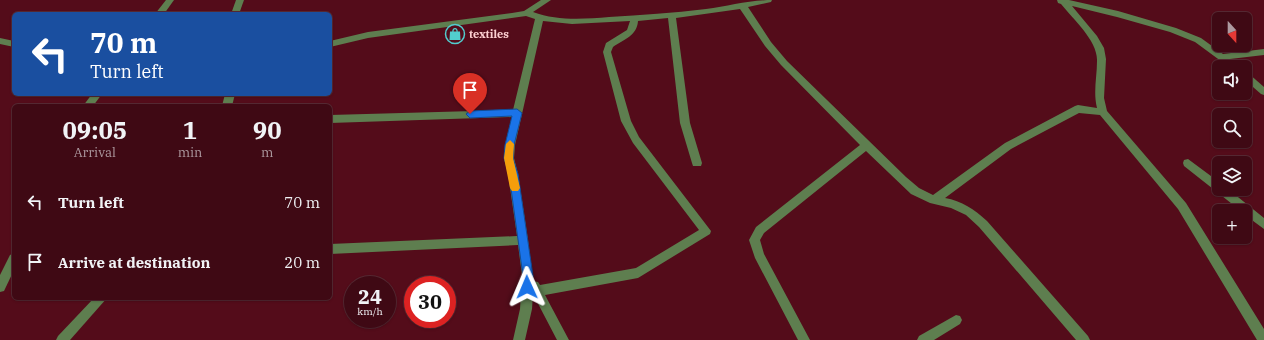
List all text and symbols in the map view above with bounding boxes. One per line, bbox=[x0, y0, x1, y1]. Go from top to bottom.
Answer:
north arrow bbox=[1212, 12, 1252, 52]
map controls bbox=[1212, 12, 1252, 244]
shop icon: textiles bbox=[444, 23, 466, 45]
text: 70 m bbox=[90, 24, 157, 61]
place label: textiles bbox=[469, 27, 509, 41]
icon: left bbox=[24, 28, 76, 80]
text: Turn left bbox=[90, 60, 164, 83]
button: sound bbox=[1212, 60, 1252, 100]
pin bbox=[453, 73, 487, 114]
icon: arrive bbox=[459, 79, 481, 101]
button: search bbox=[1212, 108, 1252, 148]
text: 09:05 bbox=[62, 114, 127, 146]
text: 1 bbox=[183, 114, 197, 146]
text: 90 bbox=[253, 114, 282, 146]
text: Arrival bbox=[74, 144, 116, 161]
text: min bbox=[178, 144, 202, 161]
text: m bbox=[261, 144, 273, 161]
button: layers bbox=[1212, 156, 1252, 196]
icon: left bbox=[24, 191, 46, 213]
text: Turn left bbox=[58, 193, 124, 212]
text: 70 m bbox=[284, 193, 320, 212]
button: + bbox=[1212, 204, 1252, 244]
icon: arrive bbox=[24, 251, 46, 273]
text: Arrive at destination bbox=[58, 253, 210, 272]
text: 20 m bbox=[284, 253, 320, 272]
position arrow bbox=[506, 266, 548, 308]
speed limit sign: 30 bbox=[404, 276, 456, 328]
text: 24 bbox=[358, 283, 382, 310]
text: km/h bbox=[357, 305, 383, 318]

